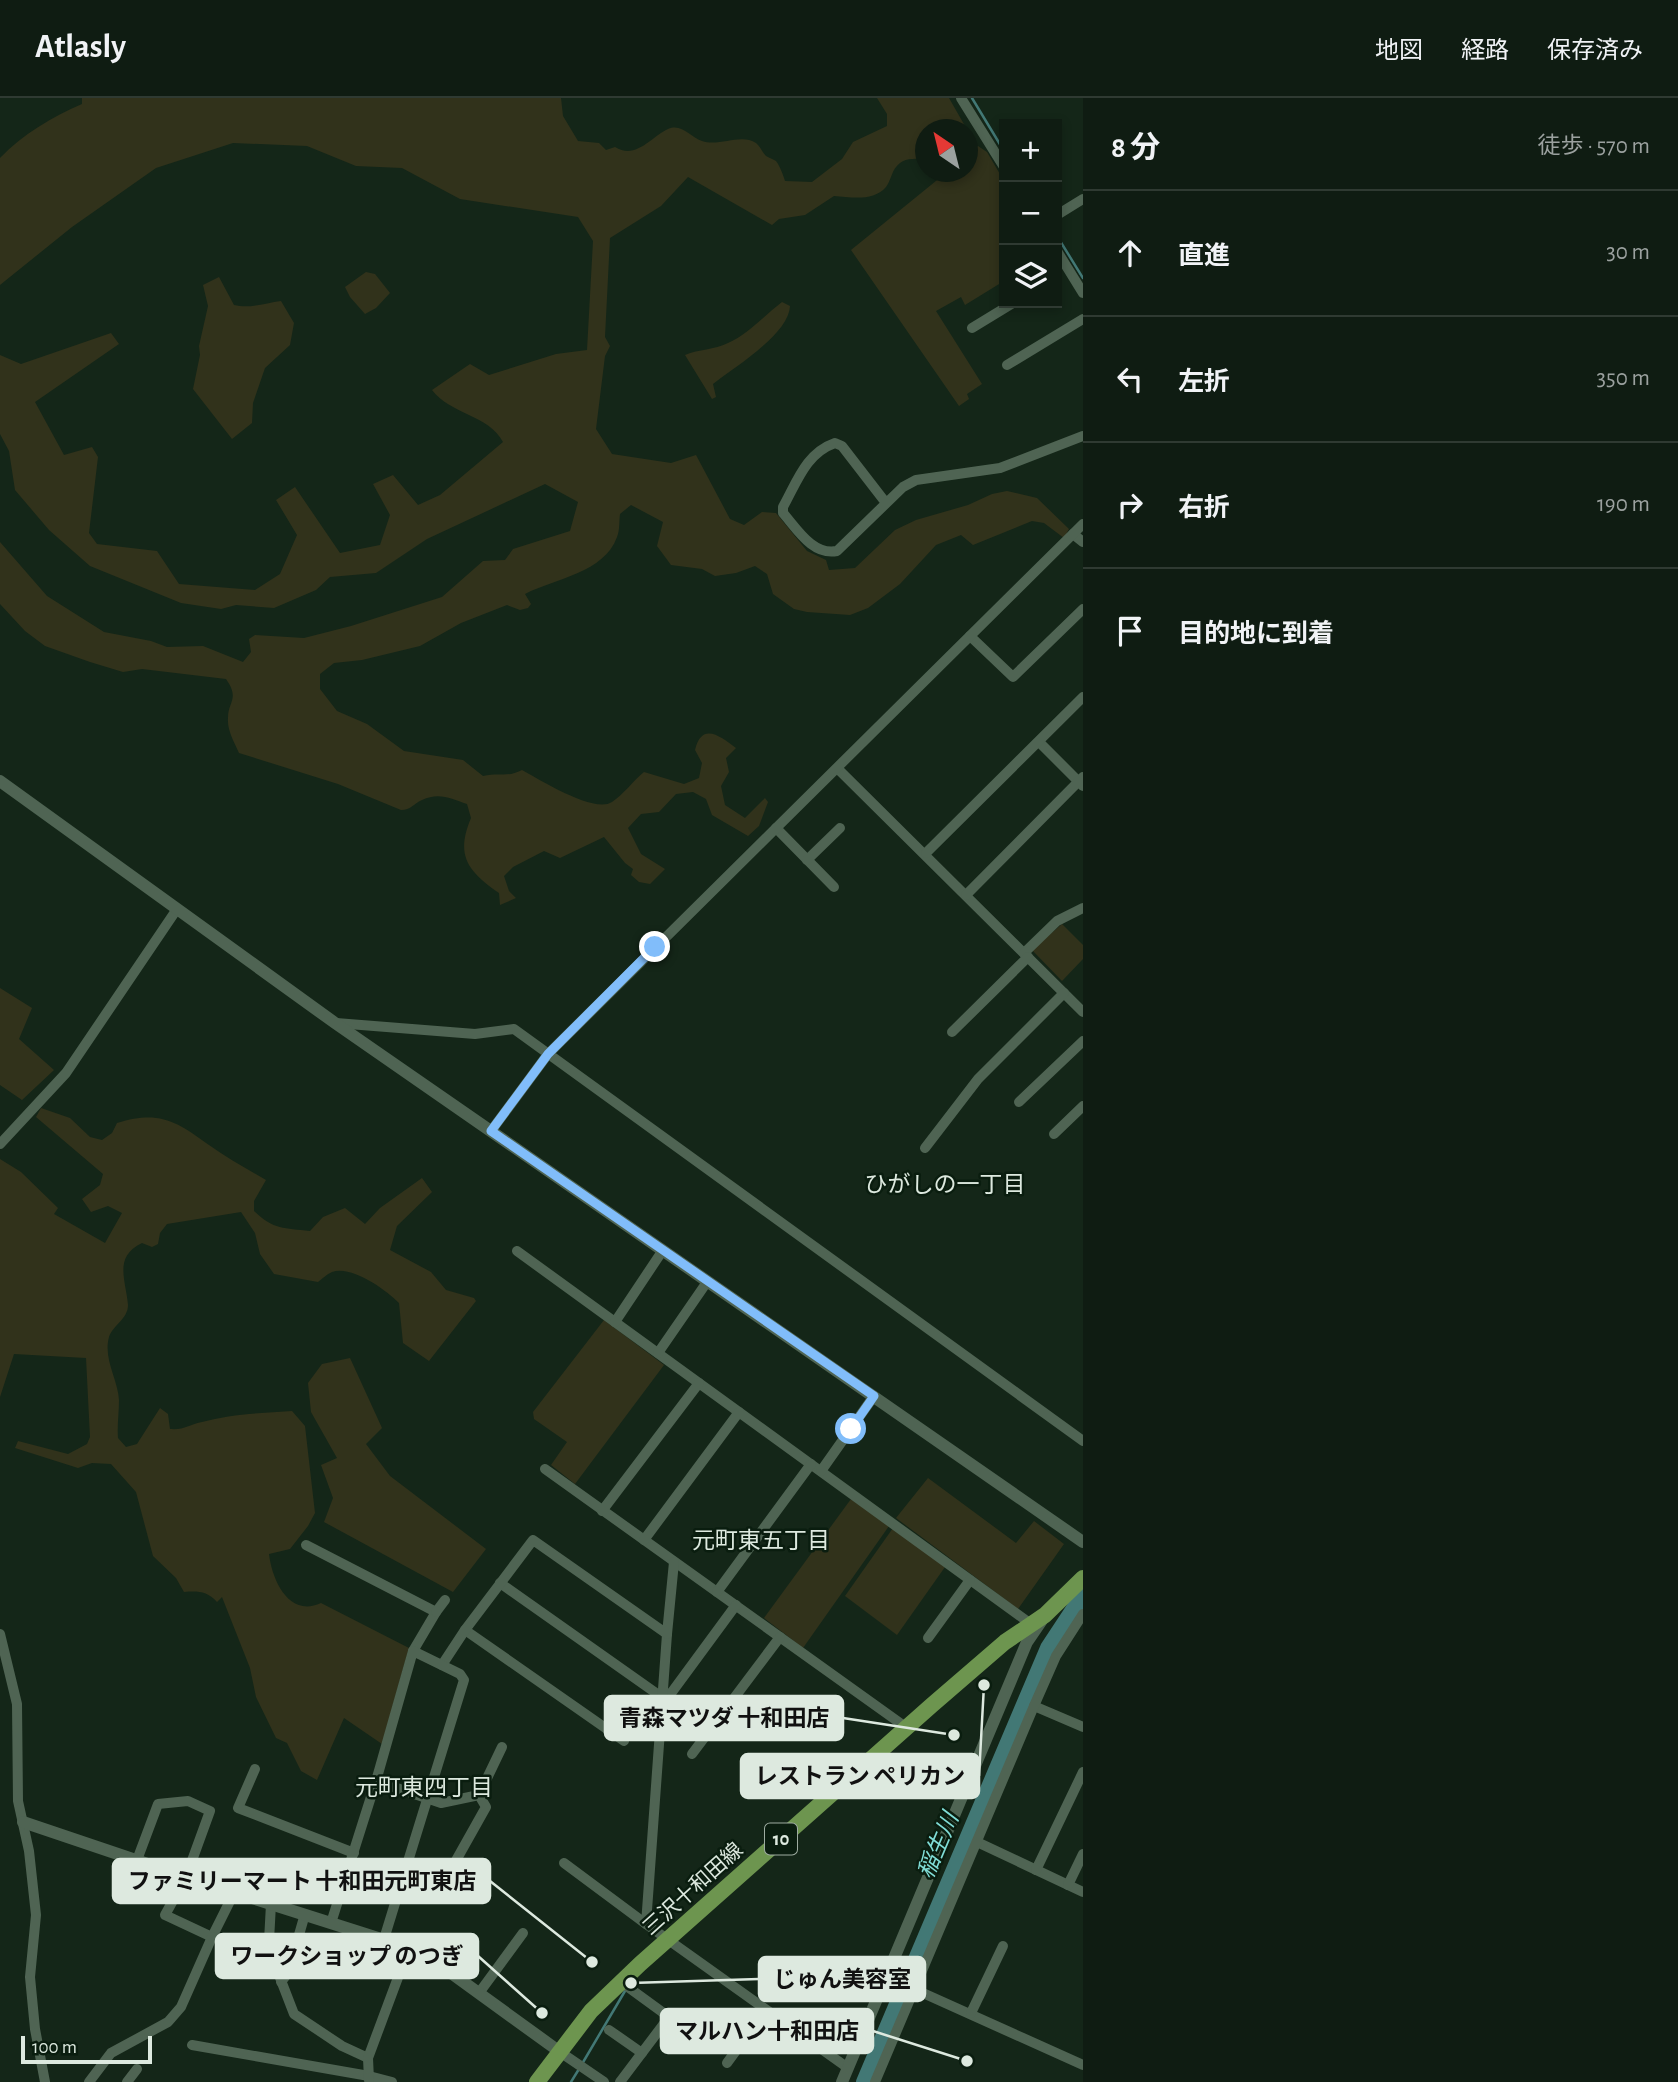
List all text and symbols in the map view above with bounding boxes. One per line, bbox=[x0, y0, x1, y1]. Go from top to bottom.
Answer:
text: Atlasly bbox=[35, 31, 126, 64]
text: 地図 bbox=[1375, 39, 1423, 63]
text: 経路 bbox=[1461, 39, 1509, 63]
text: 保存済み bbox=[1547, 39, 1643, 63]
north arrow bbox=[915, 119, 978, 182]
map controls bbox=[999, 119, 1062, 308]
button: + bbox=[999, 119, 1062, 182]
text: 8 分 bbox=[1111, 133, 1160, 163]
text: 徒歩 · 570 m bbox=[1538, 135, 1650, 158]
button: − bbox=[999, 182, 1062, 245]
icon: ahead bbox=[1111, 234, 1149, 272]
text: 30 m bbox=[1606, 241, 1650, 264]
text: 直進 bbox=[1178, 243, 1230, 269]
button: layers bbox=[999, 245, 1062, 308]
icon: left bbox=[1111, 360, 1149, 398]
text: 350 m bbox=[1597, 367, 1650, 390]
text: 左折 bbox=[1178, 369, 1230, 395]
icon: right bbox=[1111, 486, 1149, 524]
text: 190 m bbox=[1597, 493, 1650, 516]
text: 右折 bbox=[1178, 495, 1230, 521]
icon: arrive bbox=[1111, 612, 1149, 650]
text: 目的地に到着 bbox=[1178, 621, 1334, 647]
route end bbox=[639, 931, 670, 962]
district label: ひがしの一丁目 bbox=[865, 1172, 1026, 1197]
route start bbox=[835, 1413, 866, 1444]
district label: 元町東五丁目 bbox=[692, 1528, 830, 1553]
callout: 青森マツダ 十和田店 bbox=[605, 1696, 843, 1740]
text: 青森マツダ 十和田店 bbox=[619, 1705, 829, 1731]
callout: レストラン ペリカン bbox=[741, 1754, 979, 1798]
text: レストラン ペリカン bbox=[755, 1765, 965, 1789]
district label: 元町東四丁目 bbox=[355, 1775, 493, 1800]
water label: 稲生川 bbox=[913, 1806, 964, 1882]
road number: 10 bbox=[765, 1824, 797, 1854]
street label: 三沢十和田線 bbox=[638, 1838, 747, 1939]
callout: ファミリーマート 十和田元町東店 bbox=[113, 1859, 490, 1903]
text: ファミリーマート 十和田元町東店 bbox=[128, 1869, 476, 1894]
callout: ワークショップ のつぎ bbox=[216, 1934, 478, 1978]
text: ワークショップ のつぎ bbox=[230, 1944, 464, 1969]
callout: じゅん美容室 bbox=[759, 1957, 925, 2001]
text: じゅん美容室 bbox=[773, 1967, 911, 1992]
callout: マルハン十和田店 bbox=[661, 2009, 873, 2053]
text: マルハン十和田店 bbox=[675, 2019, 859, 2044]
scale bar bbox=[21, 2033, 152, 2065]
text: 100 m bbox=[32, 2038, 77, 2057]

